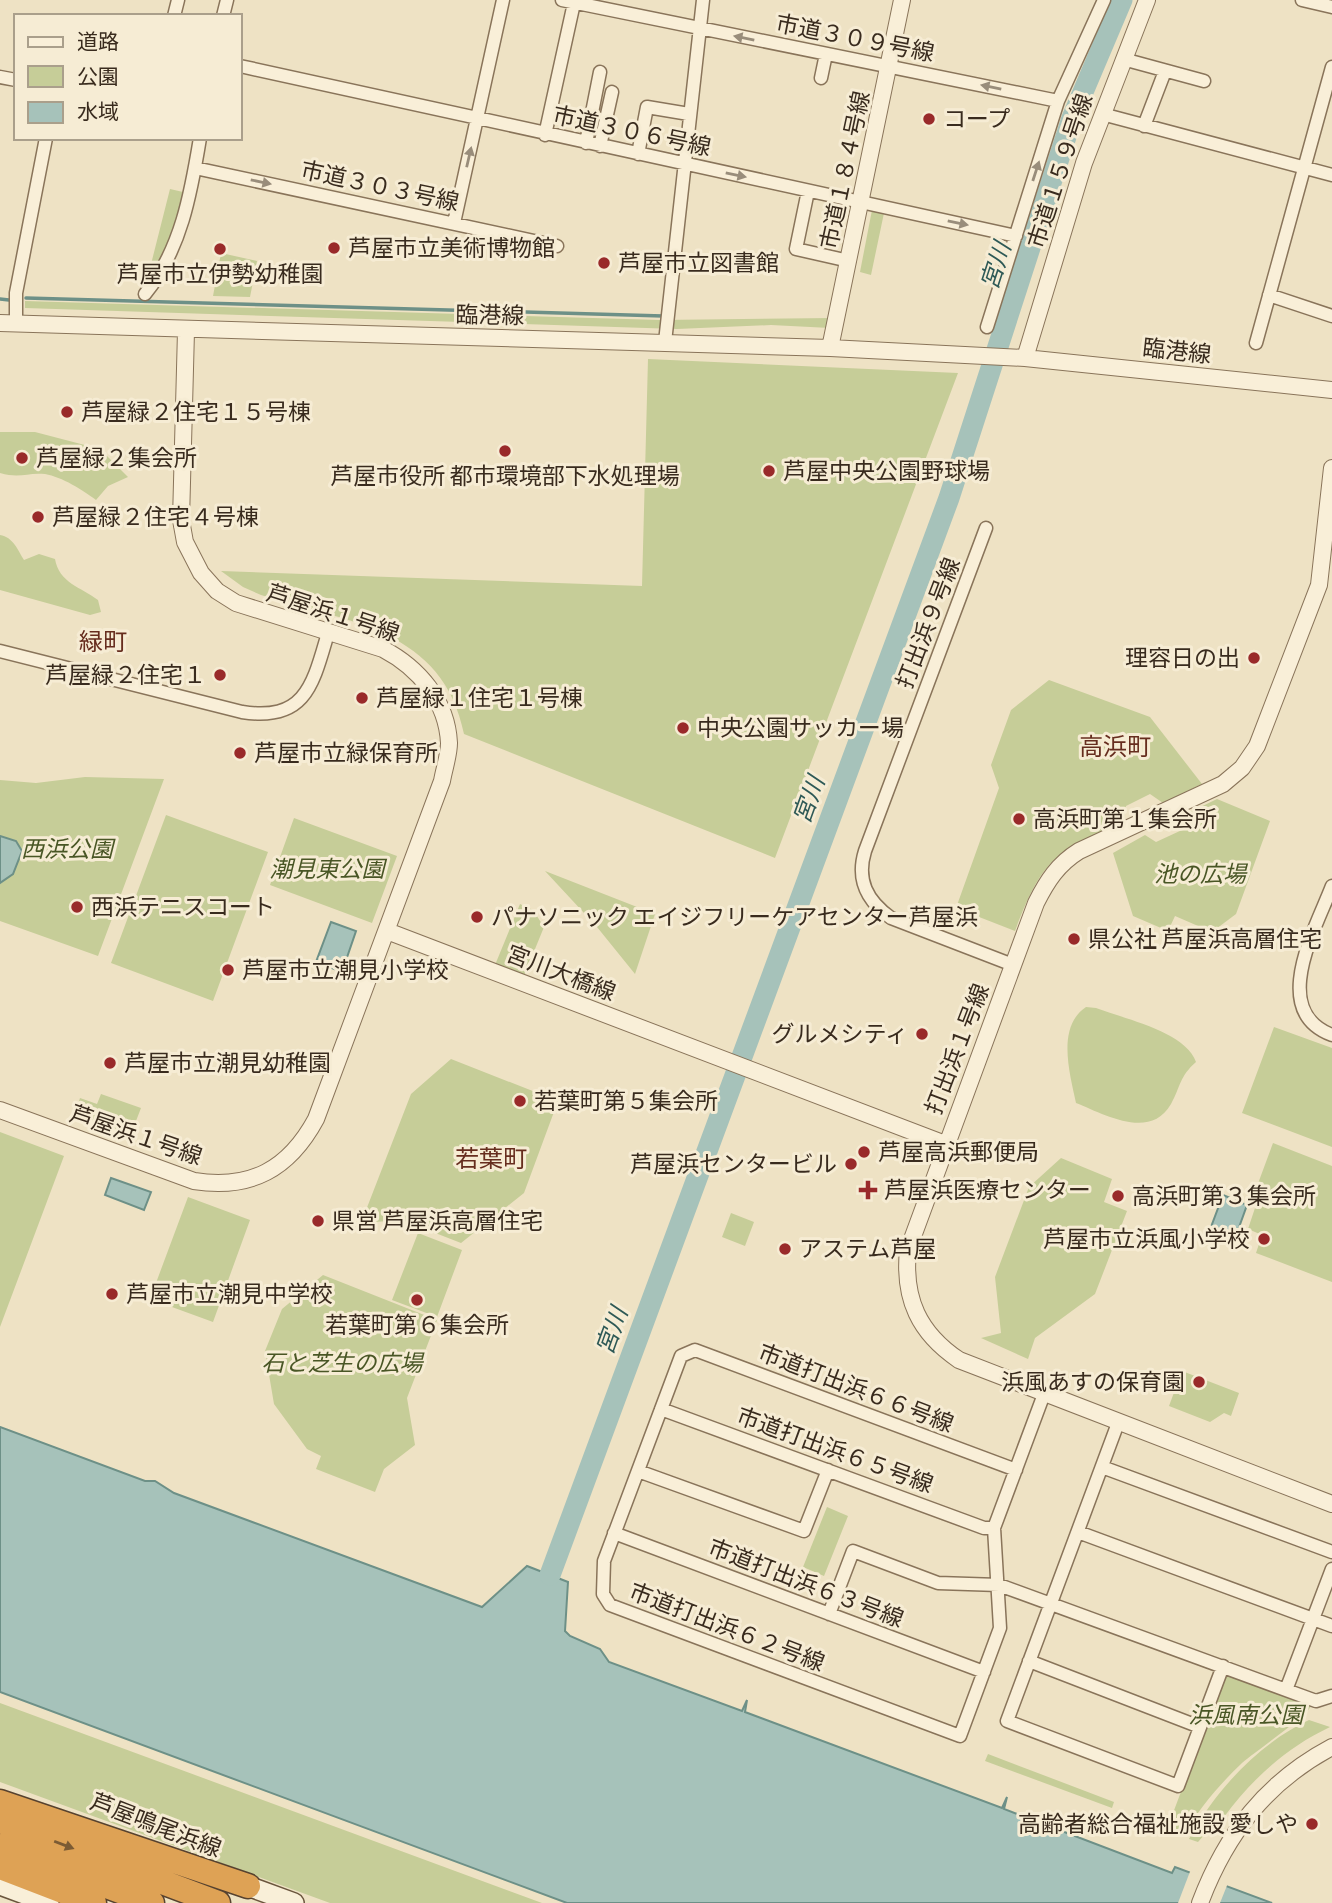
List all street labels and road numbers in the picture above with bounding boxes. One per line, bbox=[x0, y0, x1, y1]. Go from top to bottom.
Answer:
street label: 市道３０９号線 bbox=[773, 10, 937, 66]
street label: 市道１８４号線 bbox=[816, 89, 874, 251]
street label: 市道１５９号線 bbox=[1023, 90, 1097, 252]
street label: 市道３０６号線 bbox=[551, 102, 713, 160]
street label: 市道３０３号線 bbox=[299, 157, 461, 215]
street label: 臨港線 bbox=[455, 301, 525, 329]
street label: 臨港線 bbox=[1141, 334, 1213, 368]
street label: 打出浜９号線 bbox=[891, 554, 965, 692]
street label: 芦屋浜１号線 bbox=[263, 579, 403, 647]
street label: 宮川大橋線 bbox=[503, 940, 619, 1006]
street label: 打出浜１号線 bbox=[920, 980, 994, 1118]
street label: 芦屋浜１号線 bbox=[67, 1100, 205, 1170]
street label: 市道打出浜６６号線 bbox=[755, 1339, 957, 1437]
street label: 市道打出浜６５号線 bbox=[733, 1402, 937, 1498]
street label: 市道打出浜６３号線 bbox=[705, 1534, 907, 1632]
street label: 市道打出浜６２号線 bbox=[626, 1578, 828, 1676]
street label: 芦屋鳴尾浜線 bbox=[87, 1788, 225, 1862]

